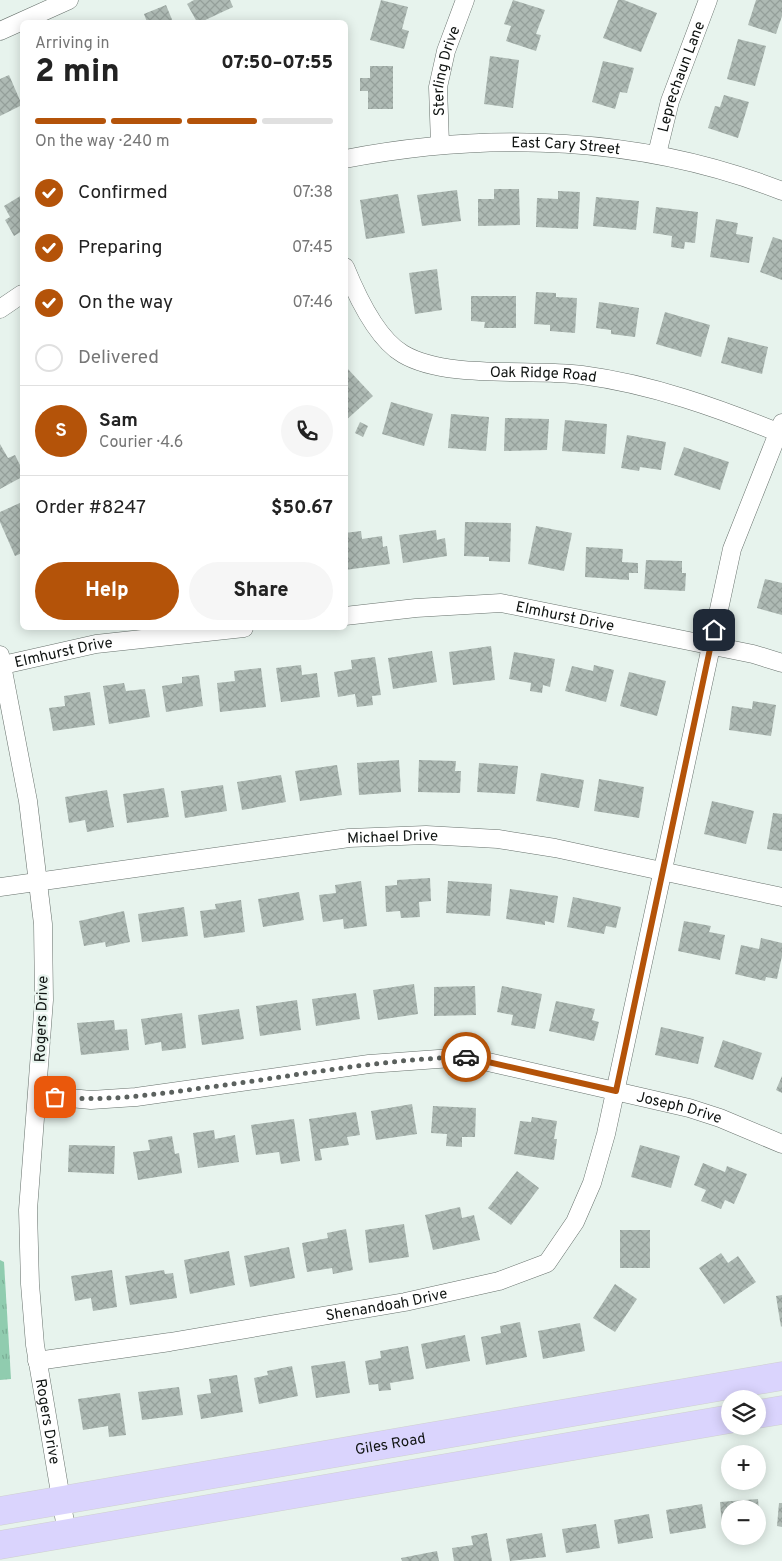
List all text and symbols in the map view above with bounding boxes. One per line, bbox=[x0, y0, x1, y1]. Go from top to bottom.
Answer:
street label: Leprechaun Lane bbox=[655, 19, 710, 135]
street label: Sterling Drive bbox=[430, 24, 465, 116]
text: Arriving in bbox=[35, 34, 110, 54]
text: 07:50–07:55 bbox=[221, 51, 333, 75]
text: 2 min bbox=[35, 53, 120, 93]
text: On the way · 240 m bbox=[35, 132, 170, 152]
street label: East Cary Street bbox=[511, 134, 621, 160]
icon: check bbox=[35, 179, 63, 207]
text: Confirmed bbox=[78, 181, 168, 205]
text: 07:38 bbox=[292, 183, 333, 203]
icon: check bbox=[35, 234, 63, 262]
text: Preparing bbox=[78, 236, 162, 260]
text: 07:45 bbox=[292, 238, 333, 258]
icon: check bbox=[35, 289, 63, 317]
text: On the way bbox=[78, 291, 173, 315]
text: 07:46 bbox=[292, 293, 333, 313]
text: Delivered bbox=[78, 346, 159, 370]
street label: Oak Ridge Road bbox=[490, 364, 598, 388]
button: phone bbox=[281, 405, 333, 457]
text: Sam bbox=[99, 409, 138, 433]
text: S bbox=[55, 419, 67, 443]
text: Courier · 4.6 bbox=[99, 433, 183, 453]
text: Order #8247 bbox=[35, 496, 146, 520]
text: $50.67 bbox=[271, 496, 333, 520]
button: Help bbox=[35, 562, 179, 620]
button: Share bbox=[189, 562, 333, 620]
street label: Elmhurst Drive bbox=[514, 598, 616, 637]
pin bbox=[693, 609, 735, 651]
icon: home bbox=[700, 616, 728, 644]
street label: Elmhurst Drive bbox=[13, 634, 114, 673]
street label: Michael Drive bbox=[347, 827, 439, 849]
street label: Rogers Drive bbox=[31, 975, 54, 1063]
courier bbox=[441, 1032, 491, 1082]
icon: car bbox=[452, 1043, 480, 1071]
pin bbox=[34, 1076, 76, 1118]
icon: bag bbox=[41, 1083, 69, 1111]
street label: Joseph Drive bbox=[634, 1088, 724, 1129]
street label: Shenandoah Drive bbox=[324, 1285, 449, 1326]
street label: Rogers Drive bbox=[30, 1377, 63, 1466]
map controls bbox=[721, 1390, 766, 1545]
button: layers bbox=[721, 1390, 766, 1435]
street label: Giles Road bbox=[354, 1430, 427, 1461]
button: + bbox=[721, 1445, 766, 1490]
button: − bbox=[721, 1500, 766, 1545]

